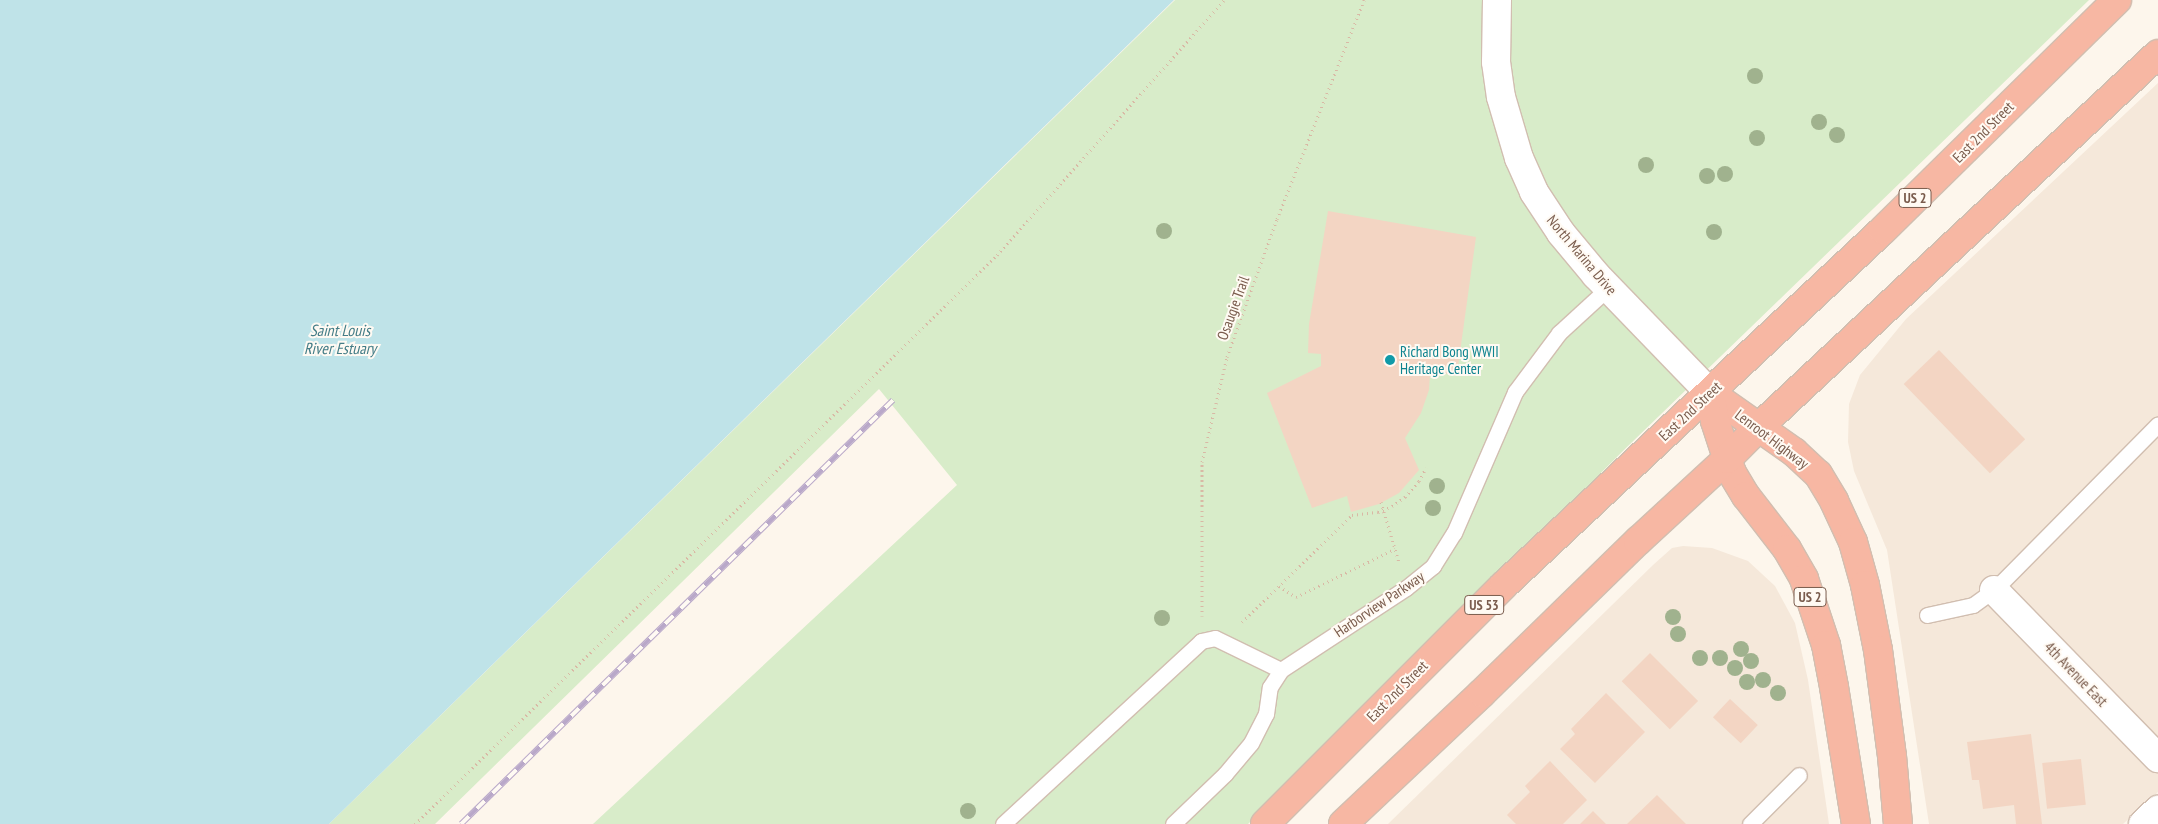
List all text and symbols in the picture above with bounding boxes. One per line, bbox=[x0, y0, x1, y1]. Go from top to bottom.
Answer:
street label: East 2nd Street bbox=[1949, 98, 2017, 166]
road number: US 2 bbox=[1898, 187, 1932, 210]
street label: North Marina Drive bbox=[1543, 211, 1621, 299]
street label: Osaugie Trail bbox=[1213, 273, 1253, 343]
water label: Saint Louis River Estuary bbox=[304, 320, 376, 358]
place label: Richard Bong WWII Heritage Center bbox=[1400, 342, 1499, 377]
marker: Richard Bong WWII Heritage Center bbox=[1384, 354, 1396, 366]
street label: East 2nd Street bbox=[1655, 378, 1725, 444]
street label: Lenroot Highway bbox=[1732, 405, 1812, 473]
street label: Harborview Parkway bbox=[1330, 567, 1428, 641]
road number: US 2 bbox=[1792, 586, 1828, 608]
road number: US 53 bbox=[1464, 594, 1504, 616]
street label: 4th Avenue East bbox=[2041, 638, 2111, 710]
street label: East 2nd Street bbox=[1363, 657, 1431, 725]

